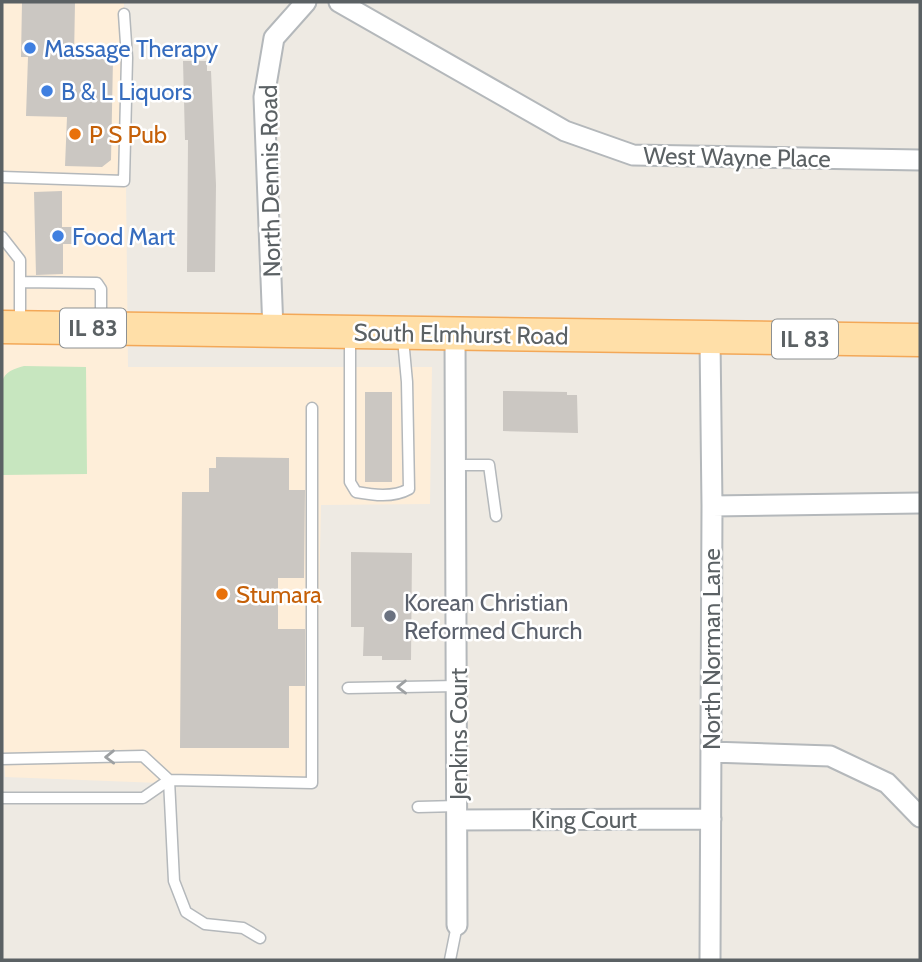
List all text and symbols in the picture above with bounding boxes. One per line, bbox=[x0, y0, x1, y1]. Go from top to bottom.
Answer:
place label: Massage Therapy bbox=[44, 34, 218, 63]
marker: Massage Therapy bbox=[22, 40, 38, 56]
place label: B & L Liquors bbox=[61, 77, 192, 106]
marker: B & L Liquors bbox=[39, 83, 55, 99]
street label: North Dennis Road bbox=[254, 84, 286, 278]
place label: P S Pub bbox=[89, 120, 167, 149]
marker: P S Pub bbox=[67, 126, 83, 142]
street label: West Wayne Place bbox=[643, 141, 831, 173]
place label: Food Mart bbox=[72, 222, 175, 251]
marker: Food Mart bbox=[50, 228, 66, 244]
road number: IL 83 bbox=[60, 308, 126, 348]
street label: South Elmhurst Road bbox=[353, 318, 569, 350]
road number: IL 83 bbox=[772, 320, 838, 358]
street label: North Norman Lane bbox=[697, 548, 726, 750]
place label: Stumara bbox=[236, 580, 322, 609]
marker: Stumara bbox=[214, 586, 230, 602]
place label: Korean Christian Reformed Church bbox=[404, 588, 582, 645]
marker: Korean Christian Reformed Church bbox=[382, 608, 398, 624]
street label: Jenkins Court bbox=[444, 668, 473, 801]
one-way arrow bbox=[397, 679, 407, 695]
one-way arrow bbox=[104, 749, 114, 765]
street label: King Court bbox=[531, 805, 637, 834]

